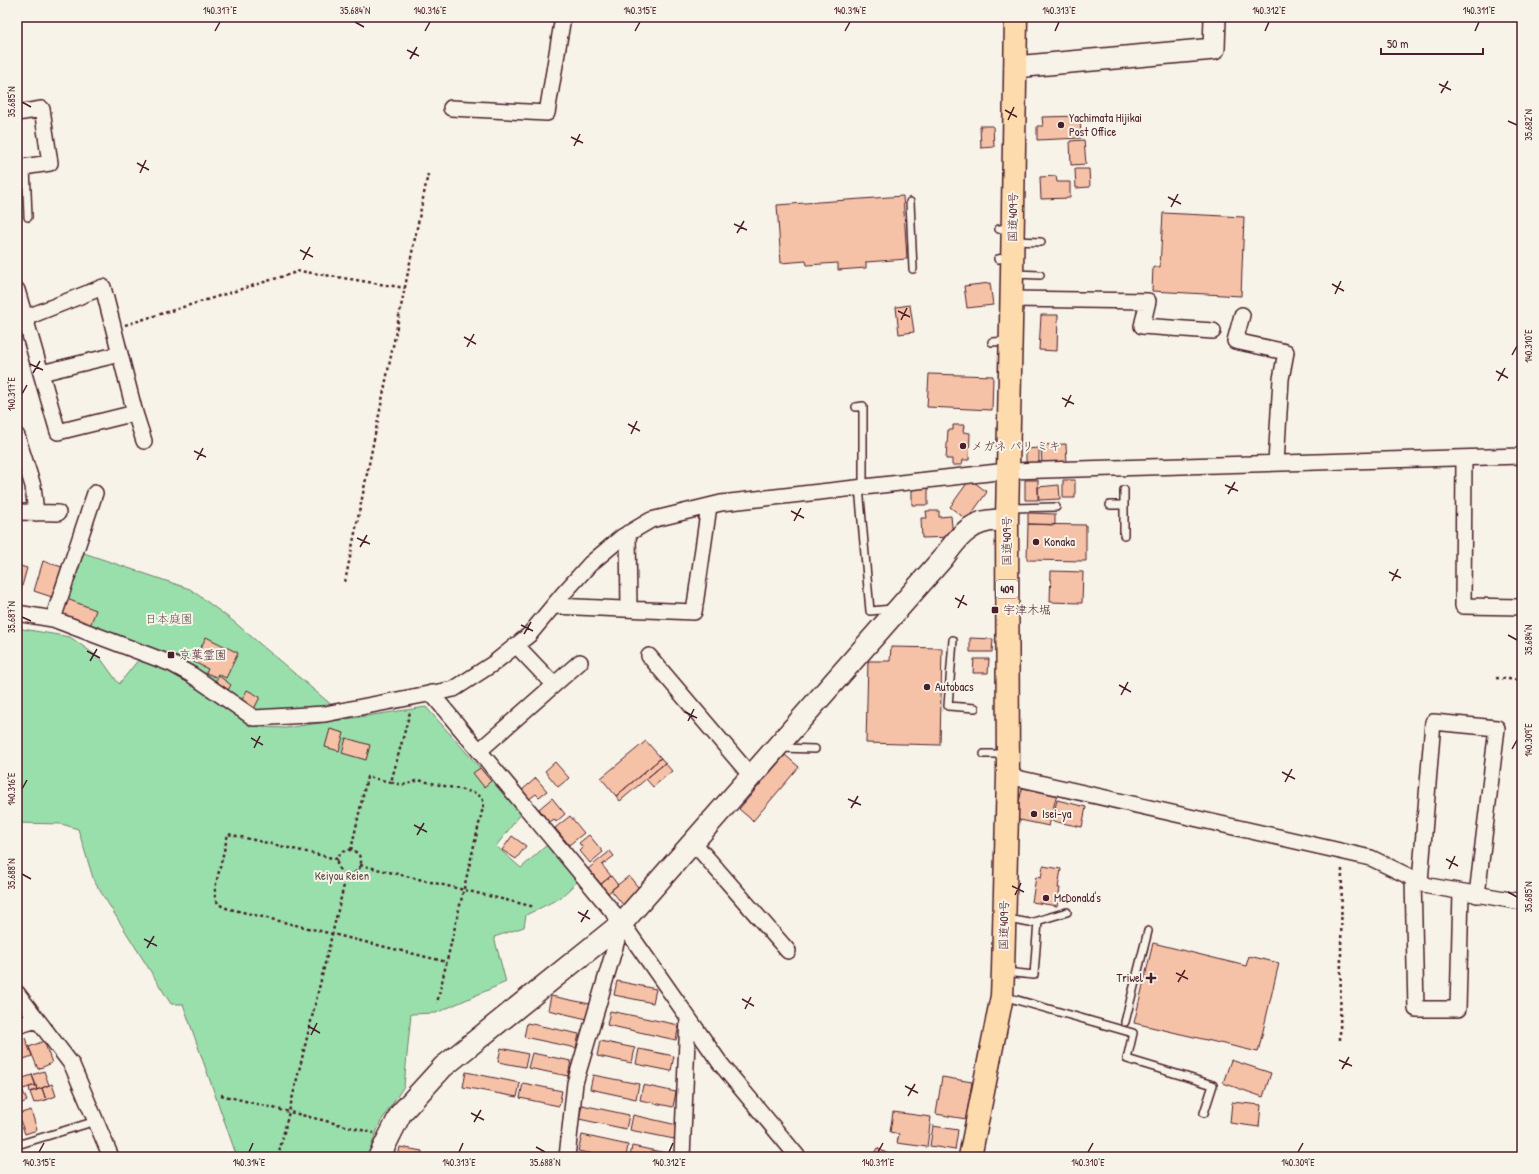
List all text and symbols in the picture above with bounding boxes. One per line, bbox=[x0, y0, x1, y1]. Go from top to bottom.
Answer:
text: 140.317°E bbox=[203, 4, 237, 17]
text: 35.684°N bbox=[340, 4, 370, 17]
text: 140.316°E bbox=[414, 4, 447, 17]
text: 140.315°E bbox=[623, 4, 657, 17]
text: 140.314°E bbox=[834, 4, 867, 17]
text: 140.313°E bbox=[1042, 4, 1076, 17]
text: 140.312°E bbox=[1252, 4, 1286, 17]
text: 140.311°E bbox=[1463, 4, 1496, 17]
scale bar bbox=[1381, 30, 1483, 56]
text: 50 m bbox=[1387, 35, 1408, 52]
text: 35.685°N bbox=[5, 86, 18, 118]
place label: Yachimata Hijikai Post Office bbox=[1069, 109, 1142, 140]
text: 35.682°N bbox=[1522, 109, 1535, 141]
marker: Yachimata Hijikai Post Office bbox=[1056, 120, 1066, 130]
street label: 国道409号 bbox=[1004, 192, 1021, 242]
text: 140.310°E bbox=[1522, 329, 1535, 363]
text: 140.317°E bbox=[5, 377, 18, 411]
place label: メガネ パリ ミキ bbox=[971, 437, 1061, 454]
marker: メガネ パリ ミキ bbox=[958, 441, 968, 451]
street label: 国道409号 bbox=[998, 516, 1015, 566]
place label: Konaka bbox=[1044, 533, 1075, 550]
marker: Konaka bbox=[1031, 537, 1041, 547]
road number: 409 bbox=[996, 580, 1018, 598]
text: 35.687°N bbox=[5, 601, 18, 633]
place label: 宇津木堀 bbox=[1003, 601, 1051, 618]
marker: 宇津木堀 bbox=[990, 605, 1000, 615]
park label: 日本庭園 bbox=[145, 610, 193, 627]
text: 35.684°N bbox=[1522, 625, 1535, 655]
place label: 京葉霊園 bbox=[179, 646, 227, 663]
marker: 京葉霊園 bbox=[166, 650, 176, 660]
place label: Autobacs bbox=[935, 678, 974, 695]
marker: Autobacs bbox=[922, 682, 932, 692]
text: 140.309°E bbox=[1522, 723, 1535, 757]
text: 140.316°E bbox=[5, 772, 18, 805]
place label: Isei-ya bbox=[1042, 805, 1072, 822]
marker: Isei-ya bbox=[1029, 809, 1039, 819]
text: 35.688°N bbox=[5, 858, 18, 890]
park label: Keiyou Reien bbox=[315, 867, 369, 884]
text: 35.685°N bbox=[1522, 881, 1535, 913]
place label: McDonald's bbox=[1054, 889, 1101, 906]
marker: McDonald's bbox=[1041, 893, 1051, 903]
street label: 国道409号 bbox=[995, 900, 1012, 950]
place label: Triwel bbox=[1117, 969, 1144, 986]
marker: Triwel bbox=[1146, 973, 1156, 983]
text: 140.315°E bbox=[22, 1156, 56, 1169]
text: 140.314°E bbox=[233, 1156, 266, 1169]
text: 140.313°E bbox=[442, 1156, 476, 1169]
text: 35.688°N bbox=[529, 1156, 561, 1169]
text: 140.312°E bbox=[652, 1156, 686, 1169]
text: 140.311°E bbox=[862, 1156, 895, 1169]
text: 140.310°E bbox=[1071, 1156, 1105, 1169]
text: 140.309°E bbox=[1281, 1156, 1315, 1169]

